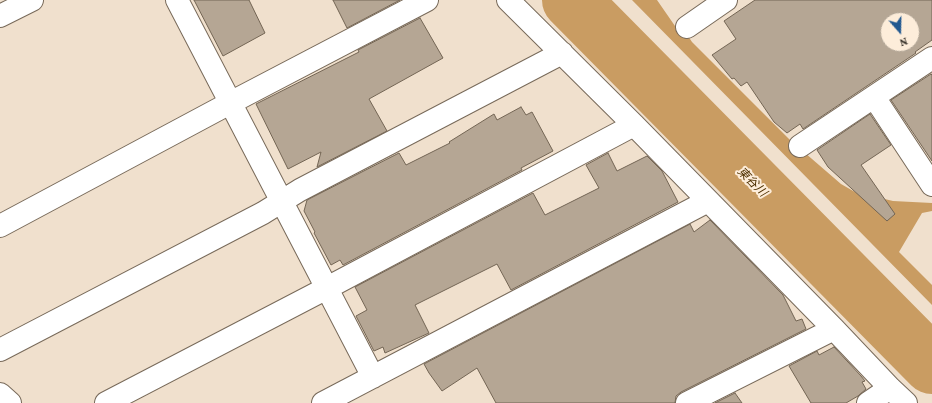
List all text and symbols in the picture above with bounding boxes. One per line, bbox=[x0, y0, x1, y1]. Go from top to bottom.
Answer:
north arrow bbox=[880, 12, 920, 52]
text: N bbox=[898, 35, 909, 49]
water label: 東谷川 bbox=[734, 164, 770, 200]

